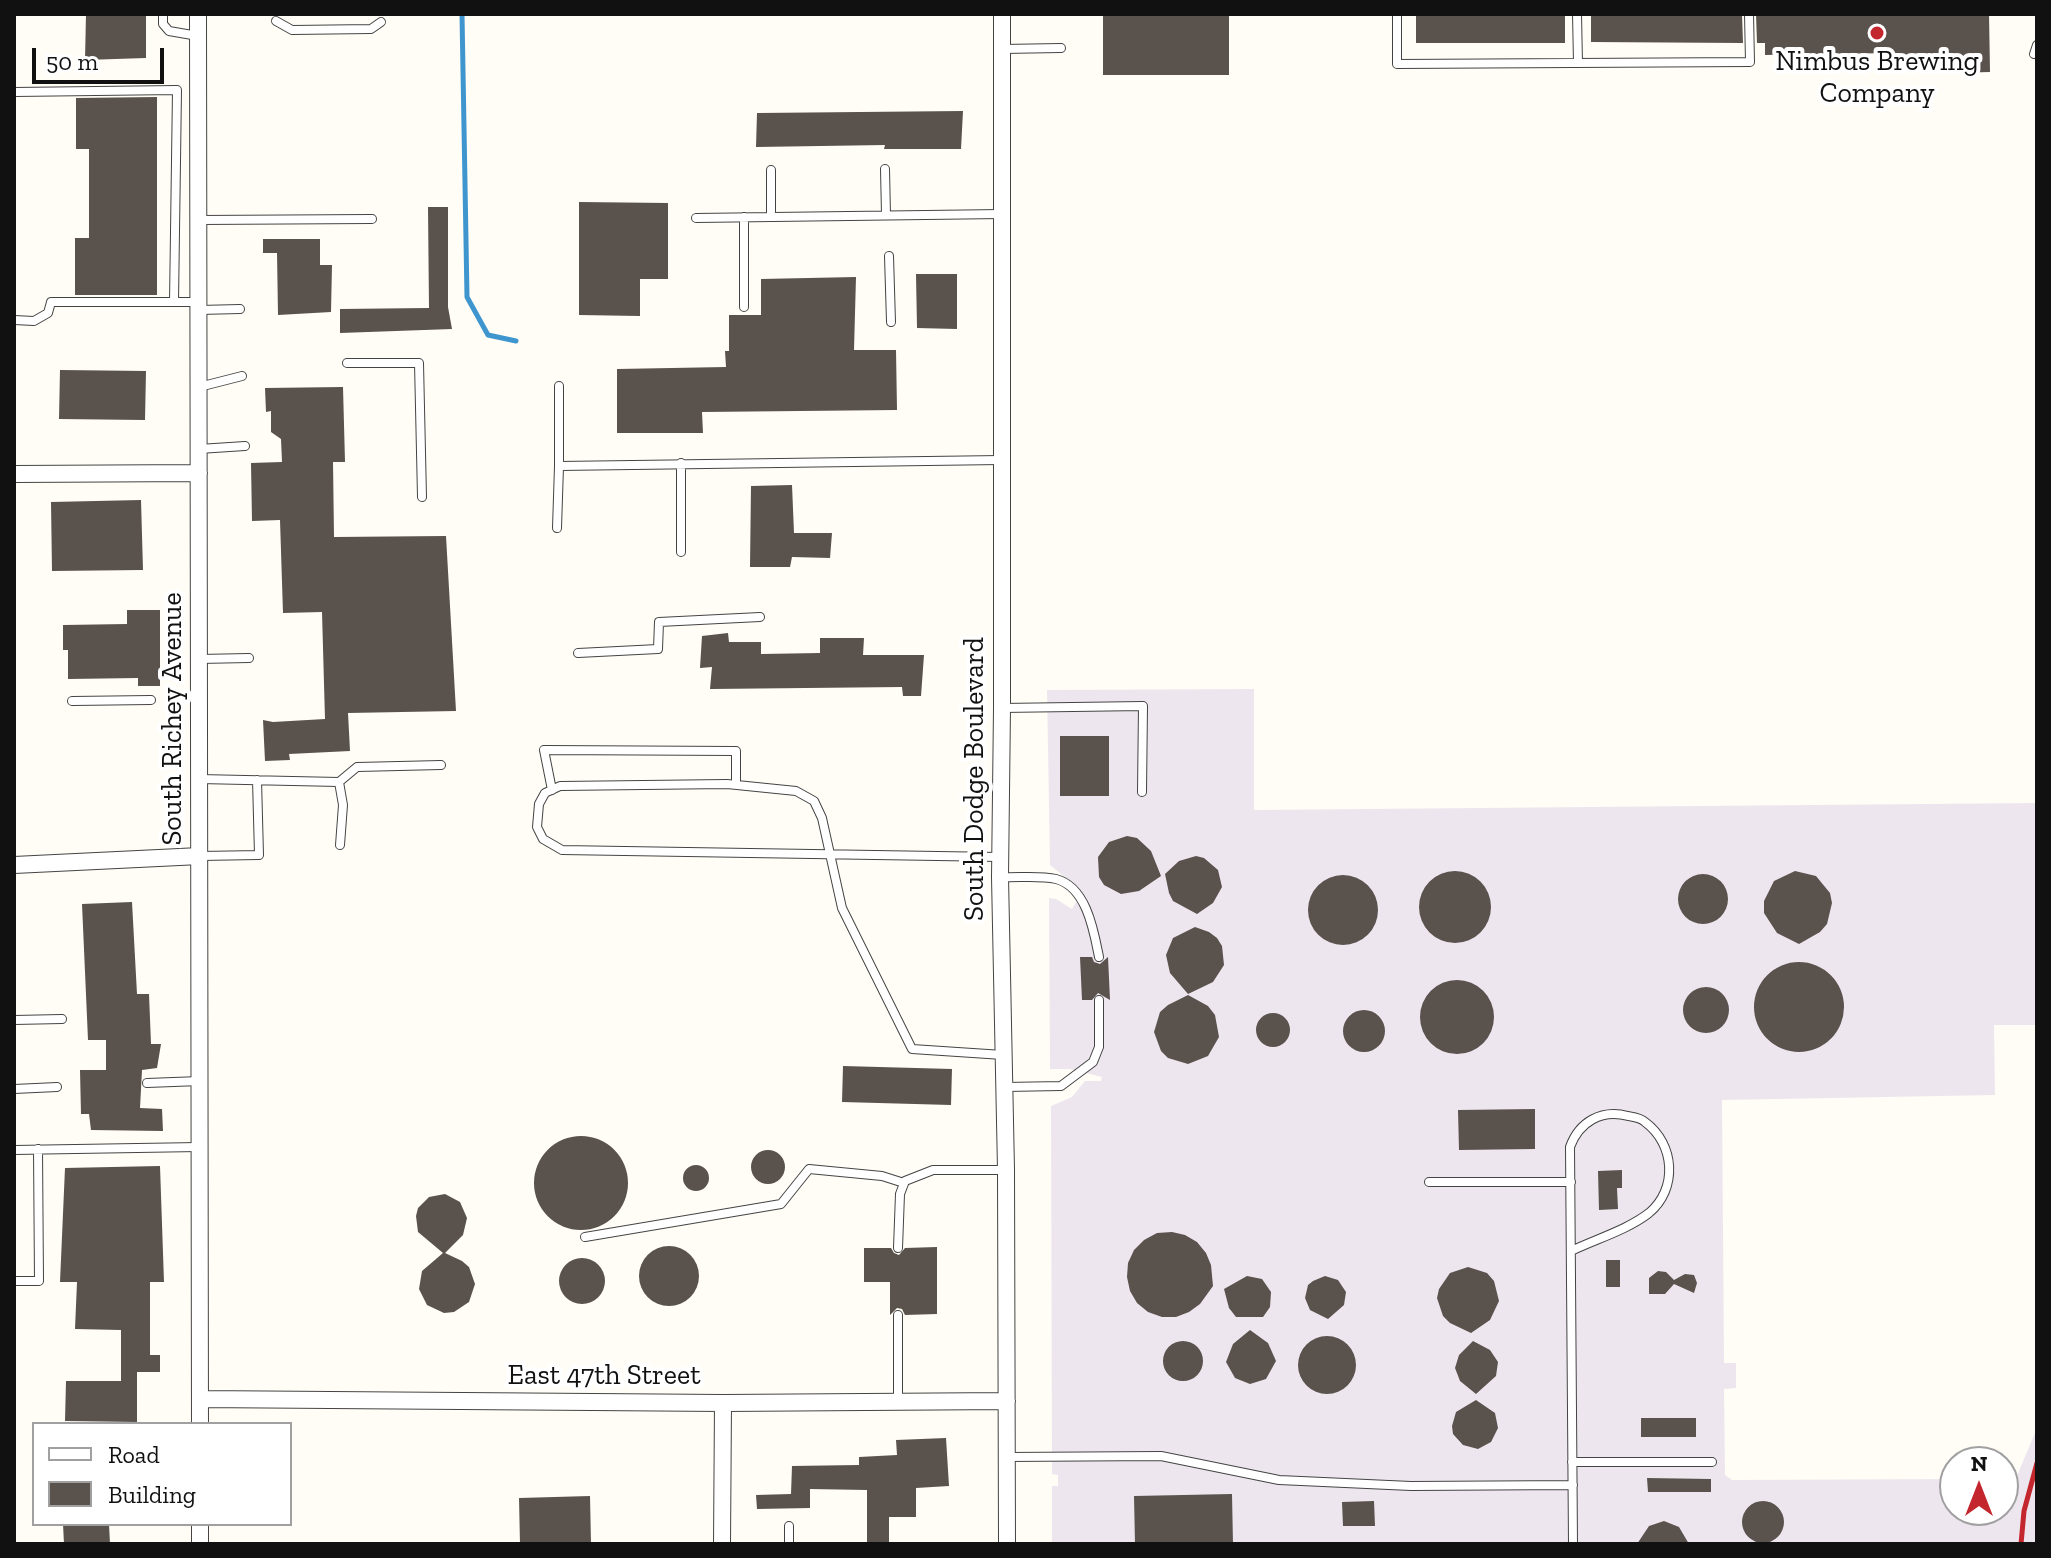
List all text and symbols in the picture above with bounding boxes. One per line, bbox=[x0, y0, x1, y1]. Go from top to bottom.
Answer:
marker: Nimbus Brewing Company bbox=[1868, 24, 1886, 42]
scale bar bbox=[36, 32, 168, 82]
place label: Nimbus Brewing Company bbox=[1775, 45, 1979, 111]
text: 50 m bbox=[46, 47, 98, 76]
street label: South Richey Avenue bbox=[156, 592, 190, 846]
street label: South Dodge Boulevard bbox=[958, 637, 992, 921]
street label: East 47th Street bbox=[507, 1359, 701, 1393]
legend bbox=[32, 1422, 292, 1526]
text: Road bbox=[108, 1440, 160, 1469]
north arrow bbox=[1939, 1446, 2019, 1526]
text: N bbox=[1971, 1450, 1987, 1477]
text: Building bbox=[108, 1480, 196, 1509]

